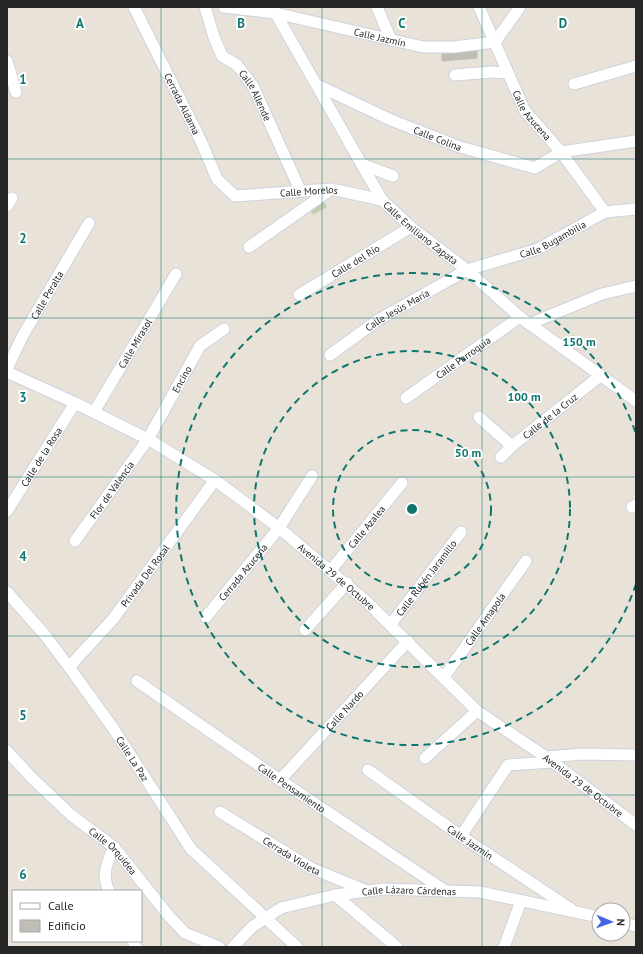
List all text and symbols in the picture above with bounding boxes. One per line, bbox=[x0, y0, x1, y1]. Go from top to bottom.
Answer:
text: A bbox=[76, 15, 84, 32]
text: B bbox=[237, 15, 245, 32]
text: D bbox=[559, 15, 567, 32]
street label: Calle Jazmín bbox=[353, 25, 407, 49]
street label: Calle Allende bbox=[236, 67, 274, 123]
text: 1 bbox=[19, 71, 27, 88]
street label: Cerrada Aldama bbox=[161, 71, 203, 137]
street label: Calle Azucena bbox=[510, 88, 554, 143]
street label: Calle Colina bbox=[412, 123, 464, 154]
street label: Calle Morelos bbox=[279, 182, 339, 199]
street label: Calle Emiliano Zapata bbox=[381, 198, 461, 267]
street label: Calle Bugambilia bbox=[518, 217, 588, 261]
text: 2 bbox=[19, 230, 27, 247]
street label: Calle del Río bbox=[329, 241, 382, 280]
street label: Calle Peralta bbox=[27, 268, 66, 322]
street label: Calle Jesús María bbox=[362, 286, 432, 334]
street label: Calle Mirasol bbox=[115, 316, 155, 370]
street label: Calle Parroquia bbox=[433, 333, 493, 382]
text: 150 m bbox=[562, 334, 596, 349]
street label: Encino bbox=[169, 363, 194, 395]
text: 3 bbox=[19, 389, 27, 406]
text: 100 m bbox=[507, 389, 541, 404]
street label: Calle de la Cruz bbox=[520, 390, 580, 442]
street label: Calle de la Rosa bbox=[18, 425, 65, 489]
text: 50 m bbox=[455, 445, 481, 460]
street label: Flor de Valencia bbox=[87, 458, 137, 521]
street label: Calle Azalea bbox=[345, 502, 388, 551]
centre of rings bbox=[405, 502, 419, 516]
street label: Calle Rubén Jaramillo bbox=[393, 537, 459, 619]
street label: Avenida 29 de Octubre bbox=[295, 540, 378, 613]
street label: Cerrada Azucena bbox=[215, 541, 270, 603]
street label: Privada Del Rosal bbox=[118, 542, 172, 609]
text: 4 bbox=[19, 548, 27, 565]
street label: Calle Amapola bbox=[462, 590, 508, 648]
street label: Calle Nardo bbox=[323, 687, 366, 733]
text: 5 bbox=[19, 707, 27, 724]
street label: Calle La Paz bbox=[113, 733, 152, 784]
street label: Avenida 29 de Octubre bbox=[540, 751, 626, 820]
street label: Calle Pensamiento bbox=[255, 760, 328, 815]
street label: Calle Jazmín bbox=[445, 822, 496, 862]
street label: Calle Orquídea bbox=[86, 824, 140, 877]
street label: Cerrada Violeta bbox=[260, 833, 322, 878]
text: 6 bbox=[19, 866, 27, 883]
street label: Calle Lázaro Cárdenas bbox=[361, 882, 456, 898]
legend bbox=[12, 890, 142, 942]
text: Calle bbox=[48, 898, 74, 913]
north arrow bbox=[591, 902, 631, 942]
text: Edificio bbox=[48, 918, 86, 933]
text: N bbox=[614, 918, 628, 926]

